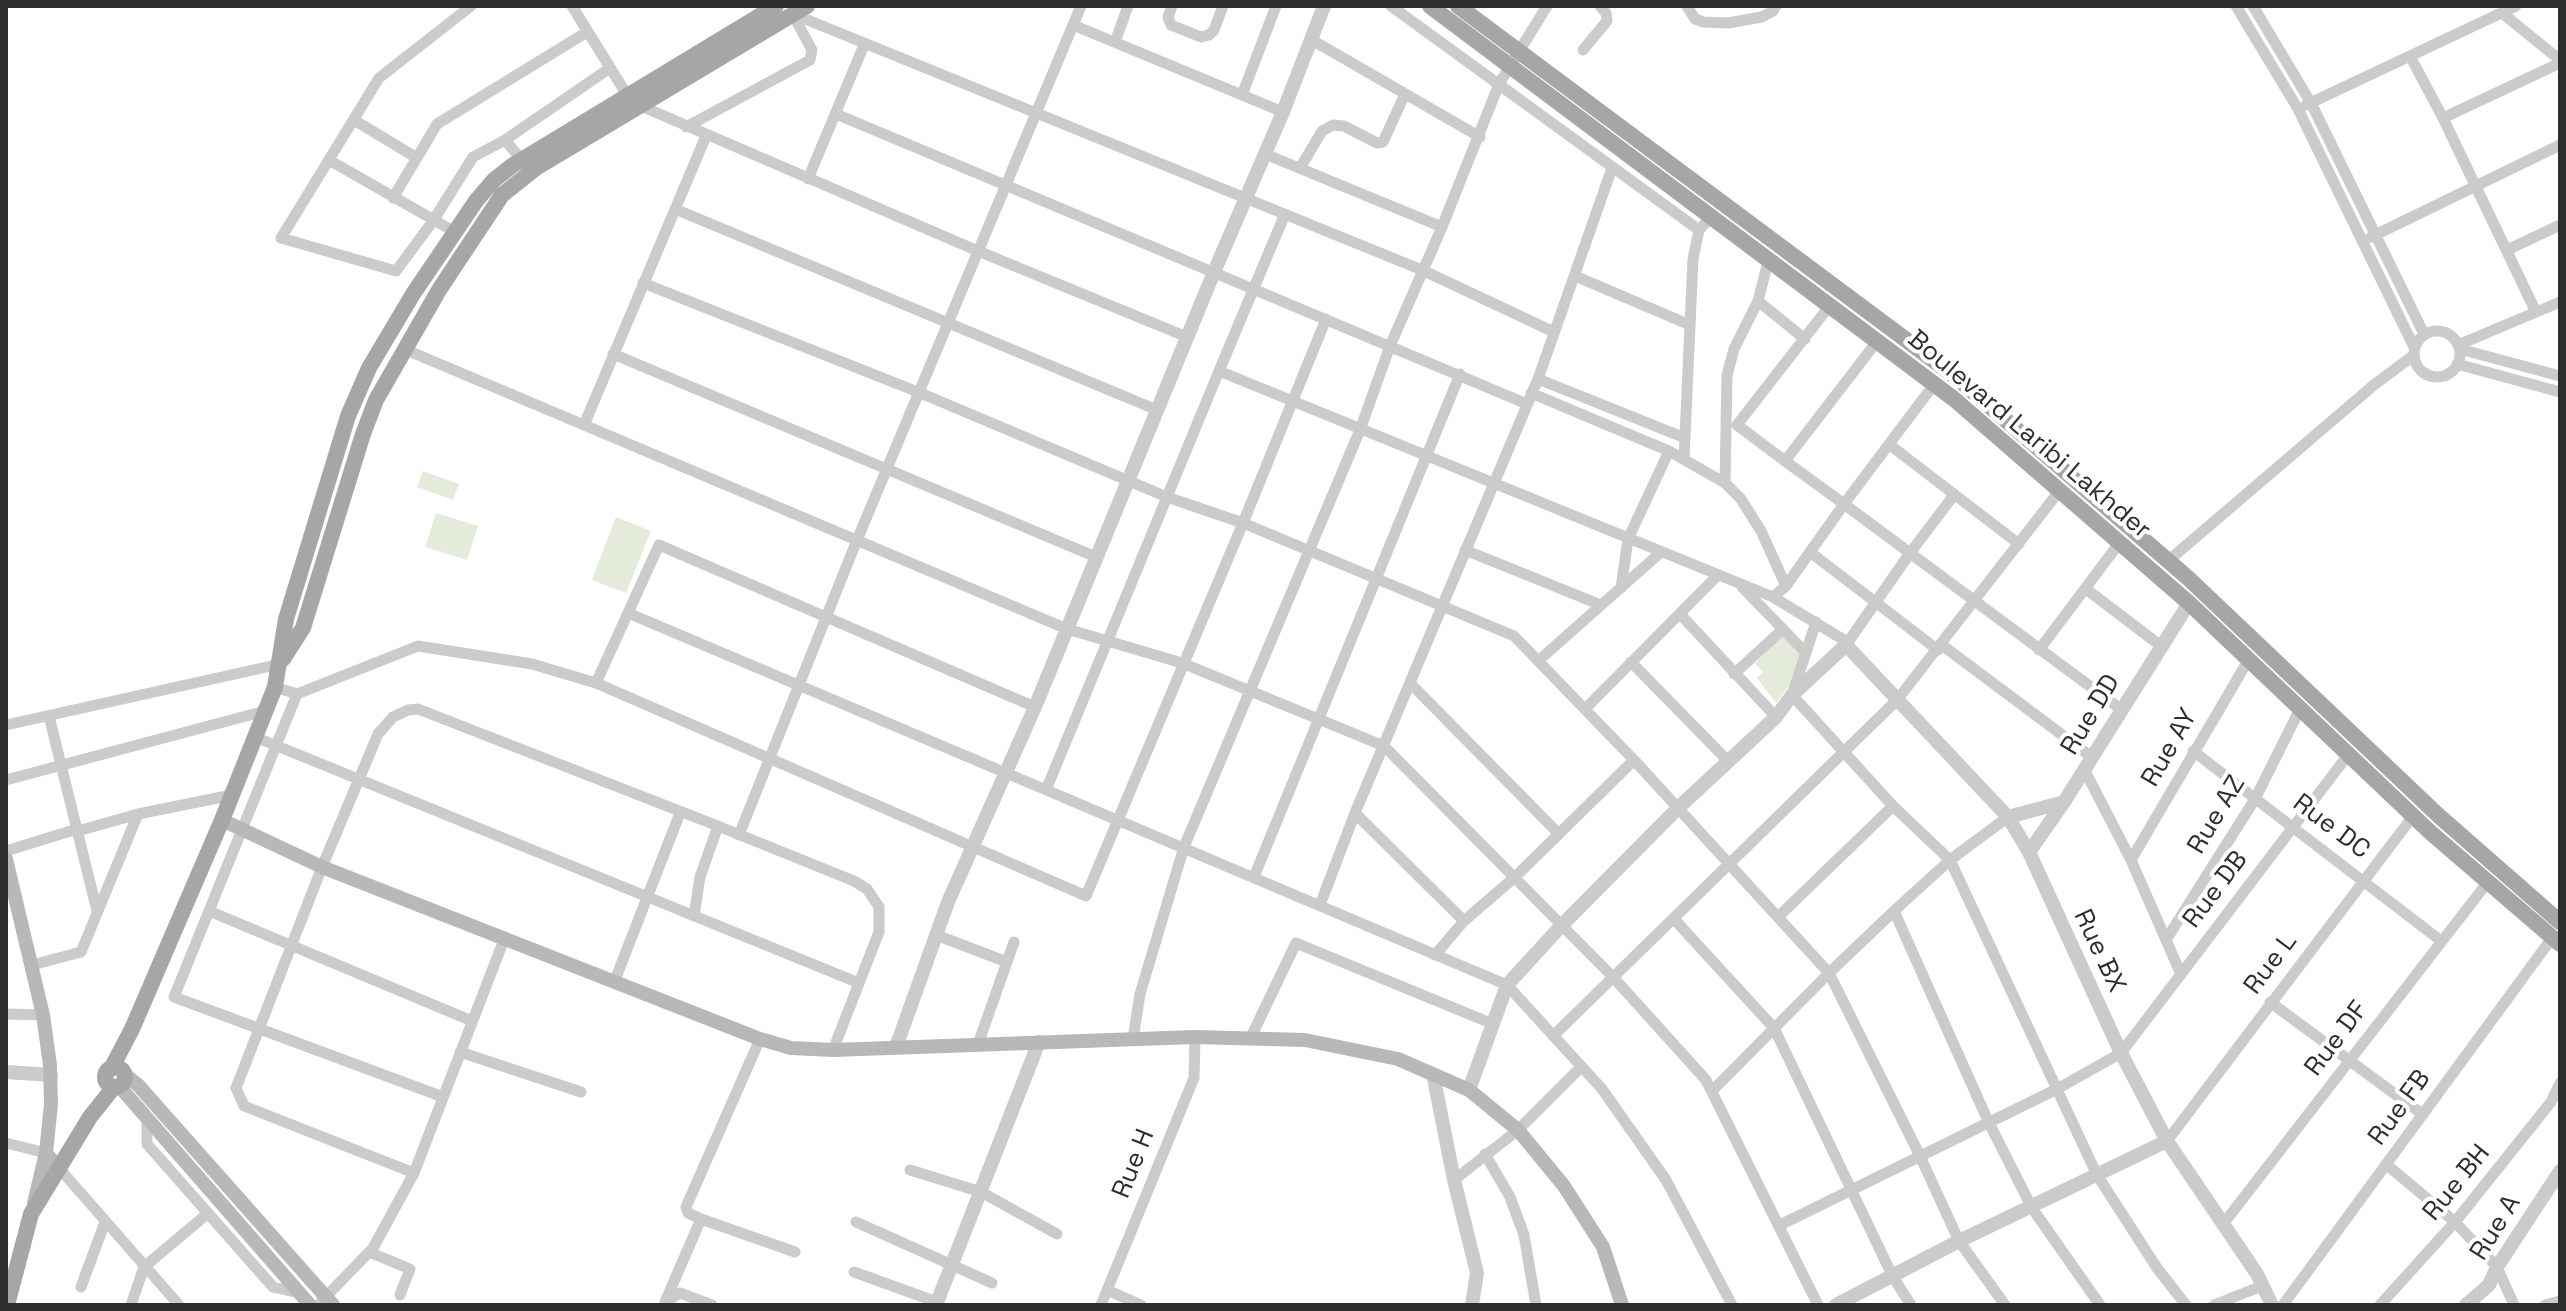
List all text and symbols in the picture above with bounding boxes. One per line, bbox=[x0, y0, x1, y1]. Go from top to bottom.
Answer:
street label: Boulevard Laribi Lakhder bbox=[1901, 324, 2157, 546]
street label: Rue DD bbox=[2055, 669, 2127, 761]
street label: Rue AY bbox=[2135, 704, 2205, 792]
street label: Rue AZ bbox=[2182, 770, 2252, 860]
street label: Rue DC bbox=[2286, 788, 2376, 866]
street label: Rue DB bbox=[2177, 845, 2255, 935]
street label: Rue BX bbox=[2066, 905, 2132, 997]
street label: Rue L bbox=[2238, 927, 2304, 1001]
street label: Rue DF bbox=[2299, 995, 2375, 1083]
street label: Rue FB bbox=[2362, 1064, 2438, 1152]
street label: Rue H bbox=[1106, 1125, 1162, 1203]
street label: Rue BH bbox=[2417, 1139, 2497, 1227]
street label: Rue A bbox=[2464, 1190, 2528, 1266]

